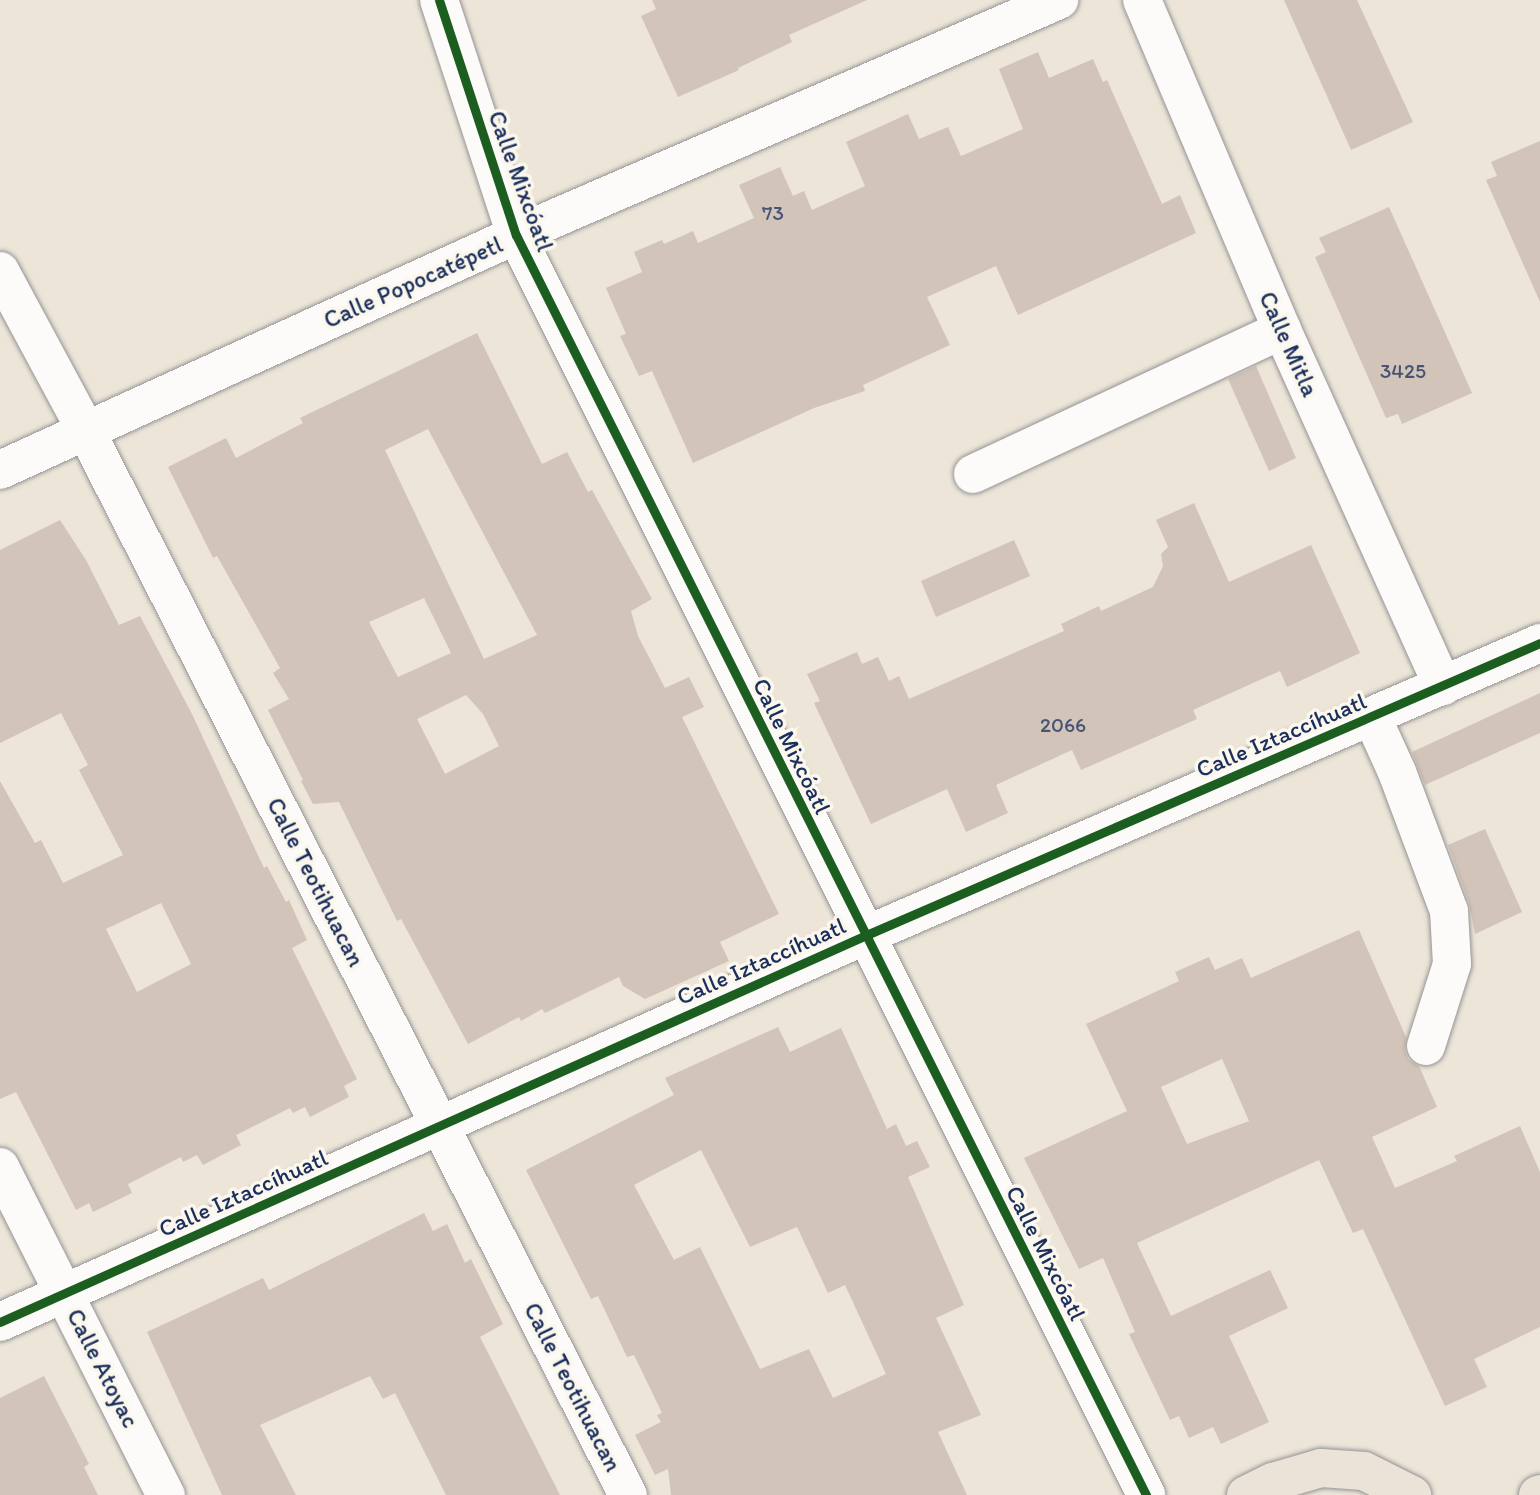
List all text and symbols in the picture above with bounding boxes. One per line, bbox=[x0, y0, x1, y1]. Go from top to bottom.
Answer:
street label: Calle Mixcóatl bbox=[482, 107, 560, 255]
house number: 73 bbox=[762, 200, 784, 226]
street label: Calle Popocatépetl bbox=[319, 230, 507, 334]
street label: Calle Mitla bbox=[1253, 287, 1325, 401]
house number: 3425 bbox=[1380, 358, 1426, 384]
street label: Calle Mixcóatl bbox=[747, 674, 837, 818]
street label: Calle Iztaccíhuatl bbox=[1192, 686, 1370, 784]
house number: 2066 bbox=[1040, 712, 1086, 738]
street label: Calle Teotihuacan bbox=[262, 794, 370, 970]
street label: Calle Iztaccíhuatl bbox=[672, 911, 850, 1011]
street label: Calle Iztaccíhuatl bbox=[154, 1143, 332, 1243]
street label: Calle Mixcóatl bbox=[1000, 1181, 1092, 1325]
street label: Calle Teotihuacan bbox=[519, 1299, 627, 1475]
street label: Calle Atoyac bbox=[61, 1304, 145, 1432]

